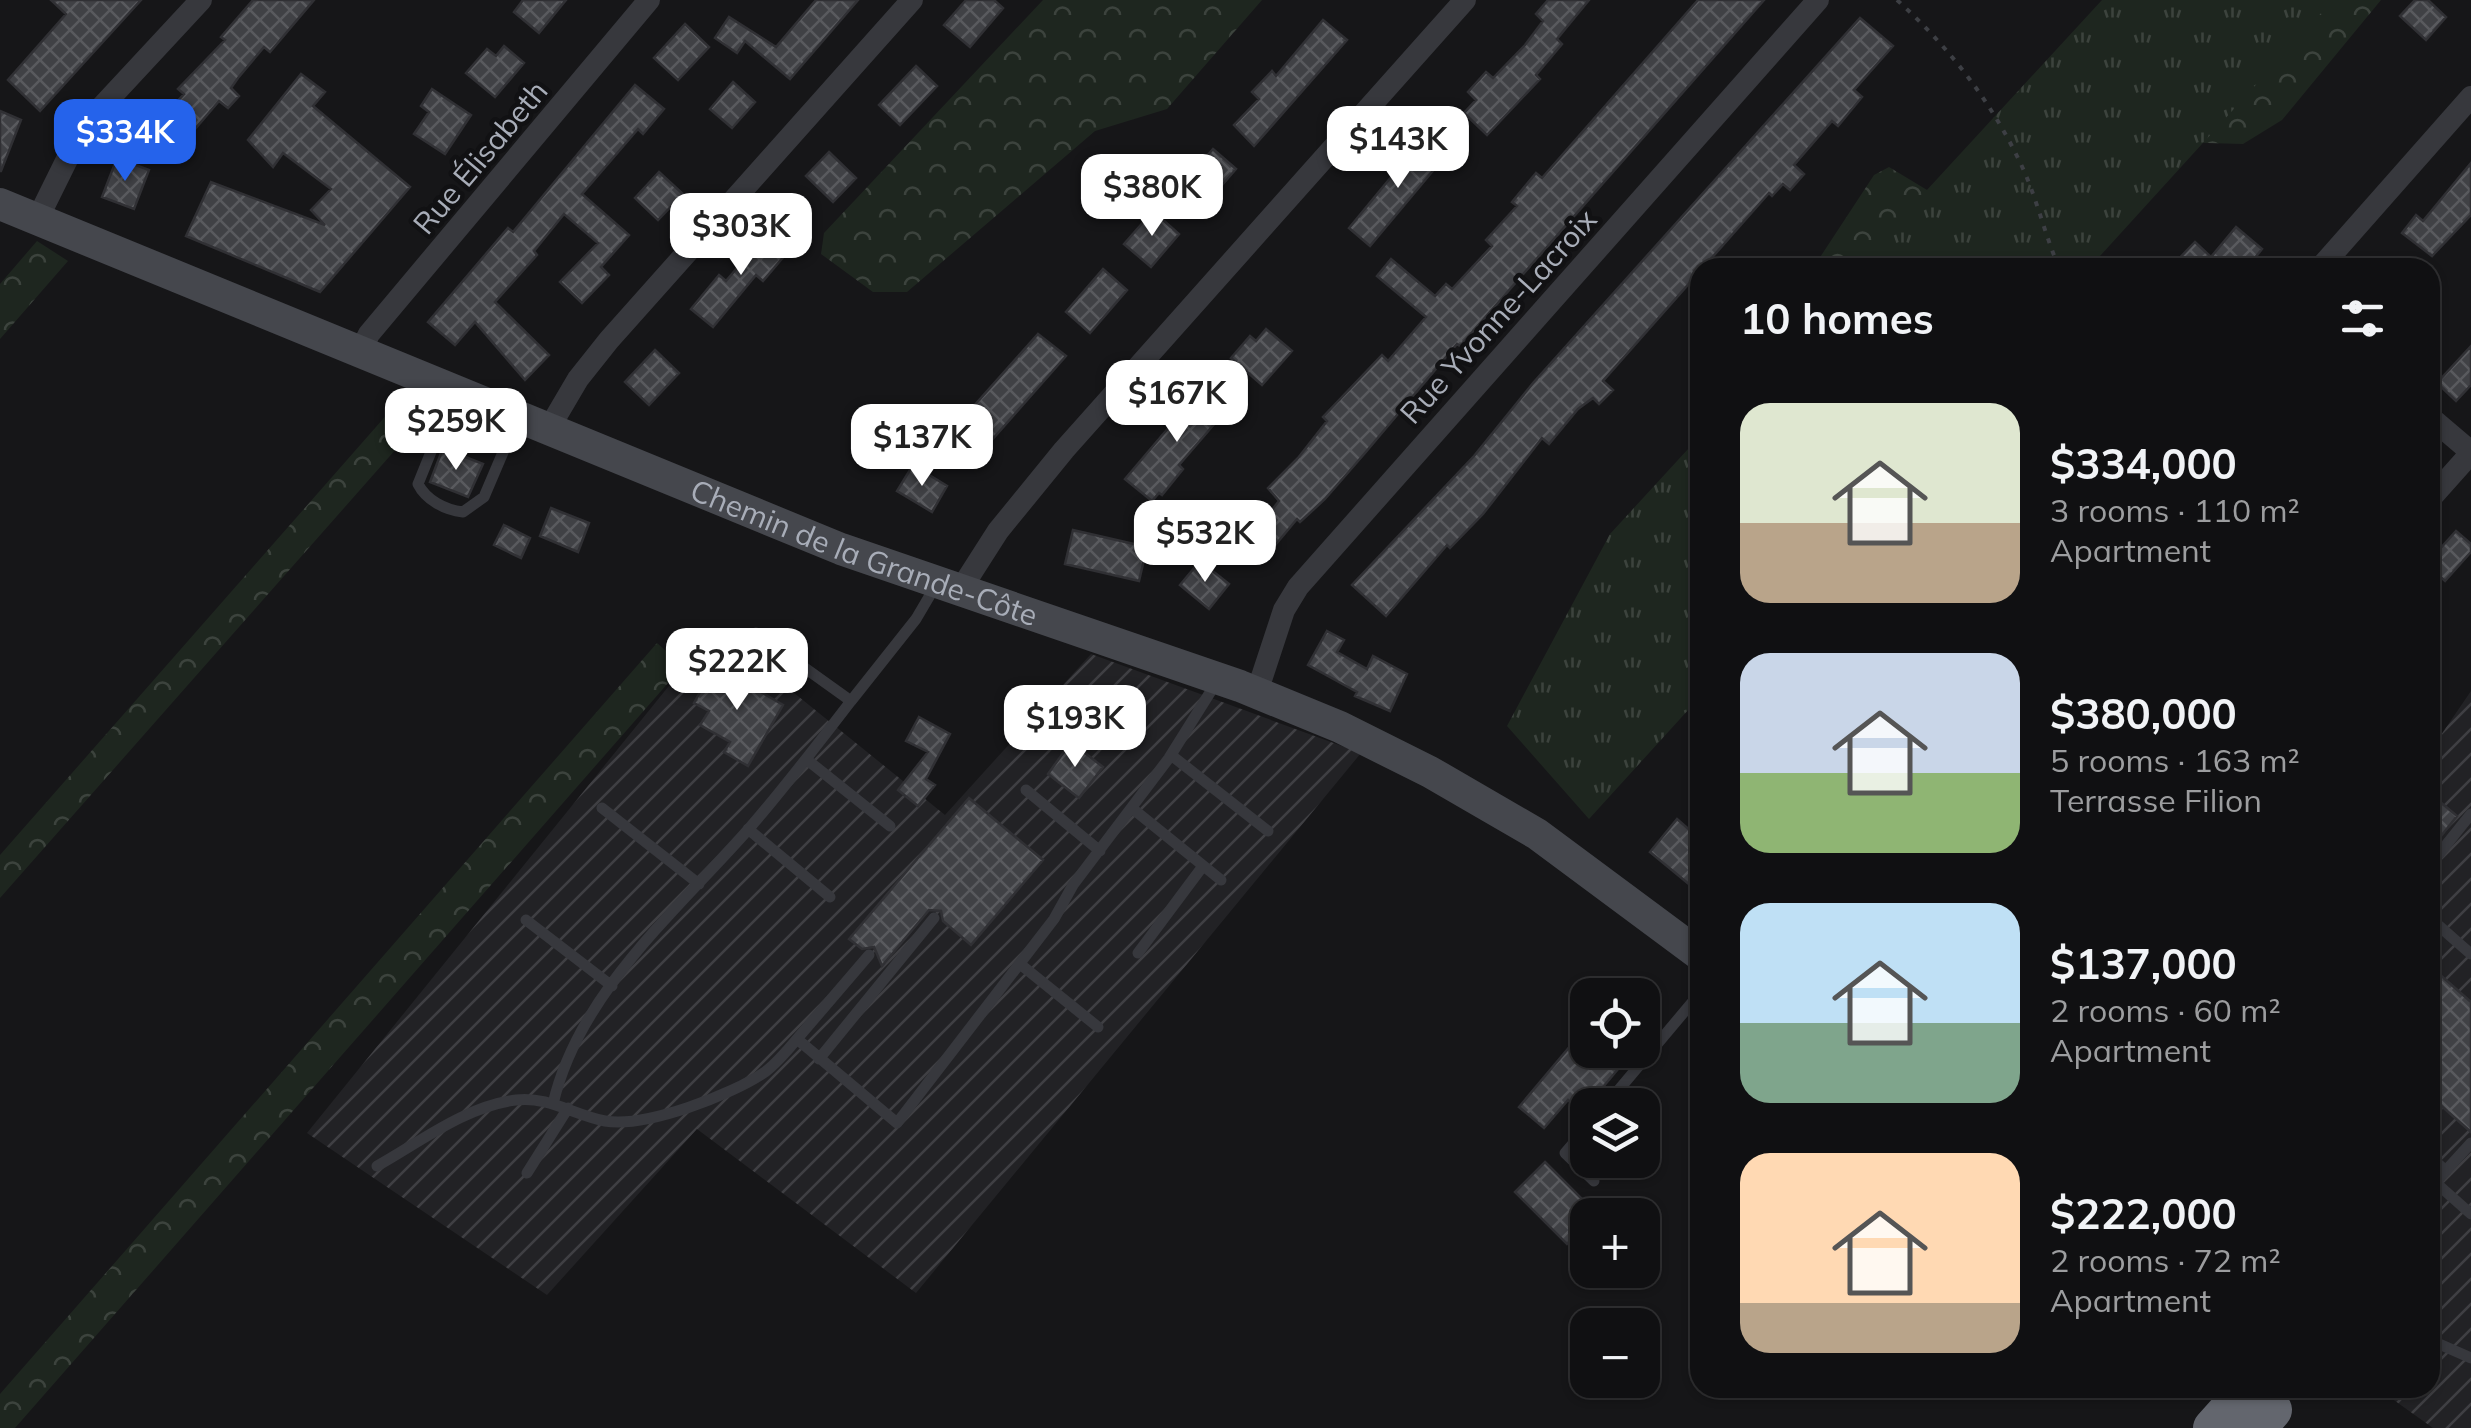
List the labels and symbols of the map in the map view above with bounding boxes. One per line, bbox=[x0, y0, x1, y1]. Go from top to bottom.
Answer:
street label: Rue Élisabeth bbox=[405, 72, 555, 242]
pin: $334K bbox=[55, 99, 195, 184]
pin: $143K bbox=[1328, 106, 1468, 191]
pin: $380K bbox=[1082, 154, 1222, 239]
pin: $303K bbox=[671, 193, 811, 278]
street label: Rue Yvonne-Lacroix bbox=[1392, 201, 1604, 431]
pin: $167K bbox=[1107, 360, 1247, 445]
pin: $259K bbox=[386, 388, 526, 473]
pin: $137K bbox=[852, 404, 992, 489]
street label: Chemin de la Grande-Côte bbox=[685, 470, 1043, 634]
pin: $532K bbox=[1135, 500, 1275, 585]
pin: $222K bbox=[667, 628, 807, 713]
pin: $193K bbox=[1005, 685, 1145, 770]

